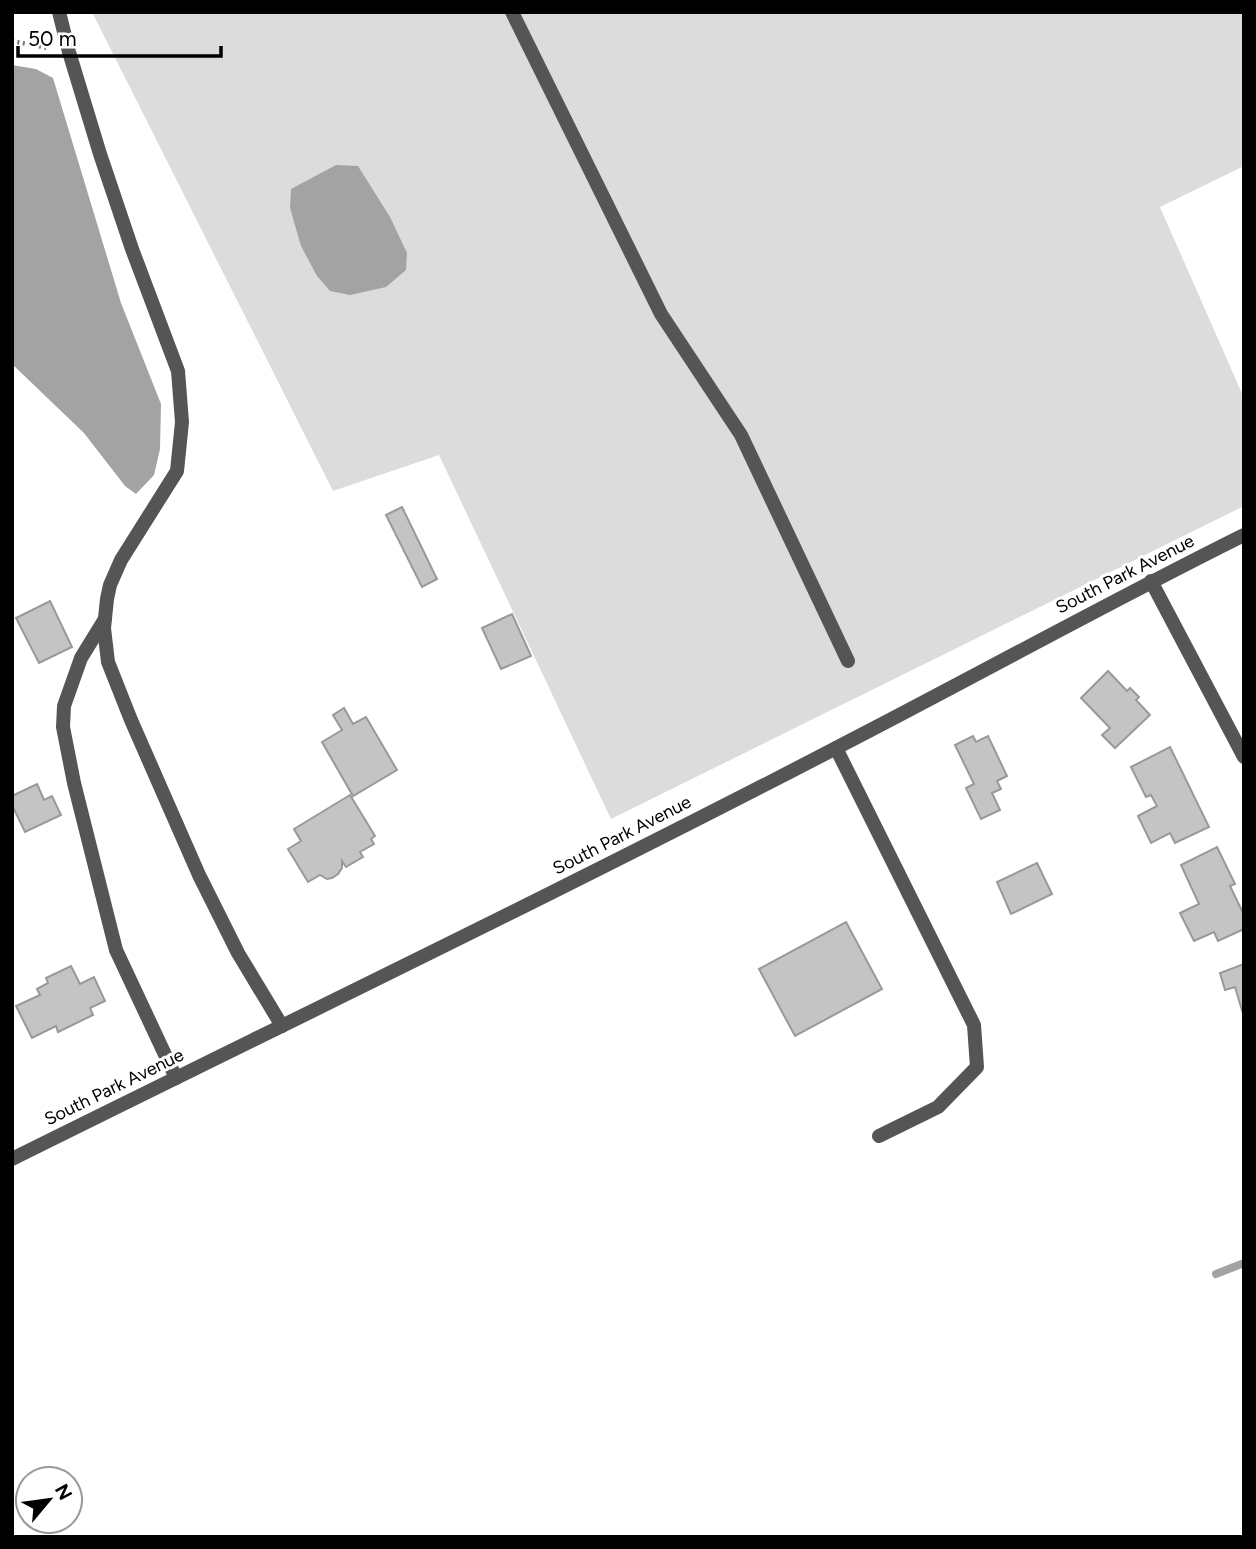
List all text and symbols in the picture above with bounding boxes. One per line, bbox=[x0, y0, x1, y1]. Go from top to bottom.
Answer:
scale bar bbox=[18, 14, 220, 58]
text: 50 m bbox=[28, 26, 77, 51]
street label: South Park Avenue bbox=[1052, 530, 1198, 618]
street label: South Park Avenue bbox=[549, 791, 695, 879]
street label: South Park Avenue bbox=[41, 1044, 187, 1130]
north arrow bbox=[14, 1465, 84, 1535]
text: N bbox=[50, 1480, 77, 1504]

